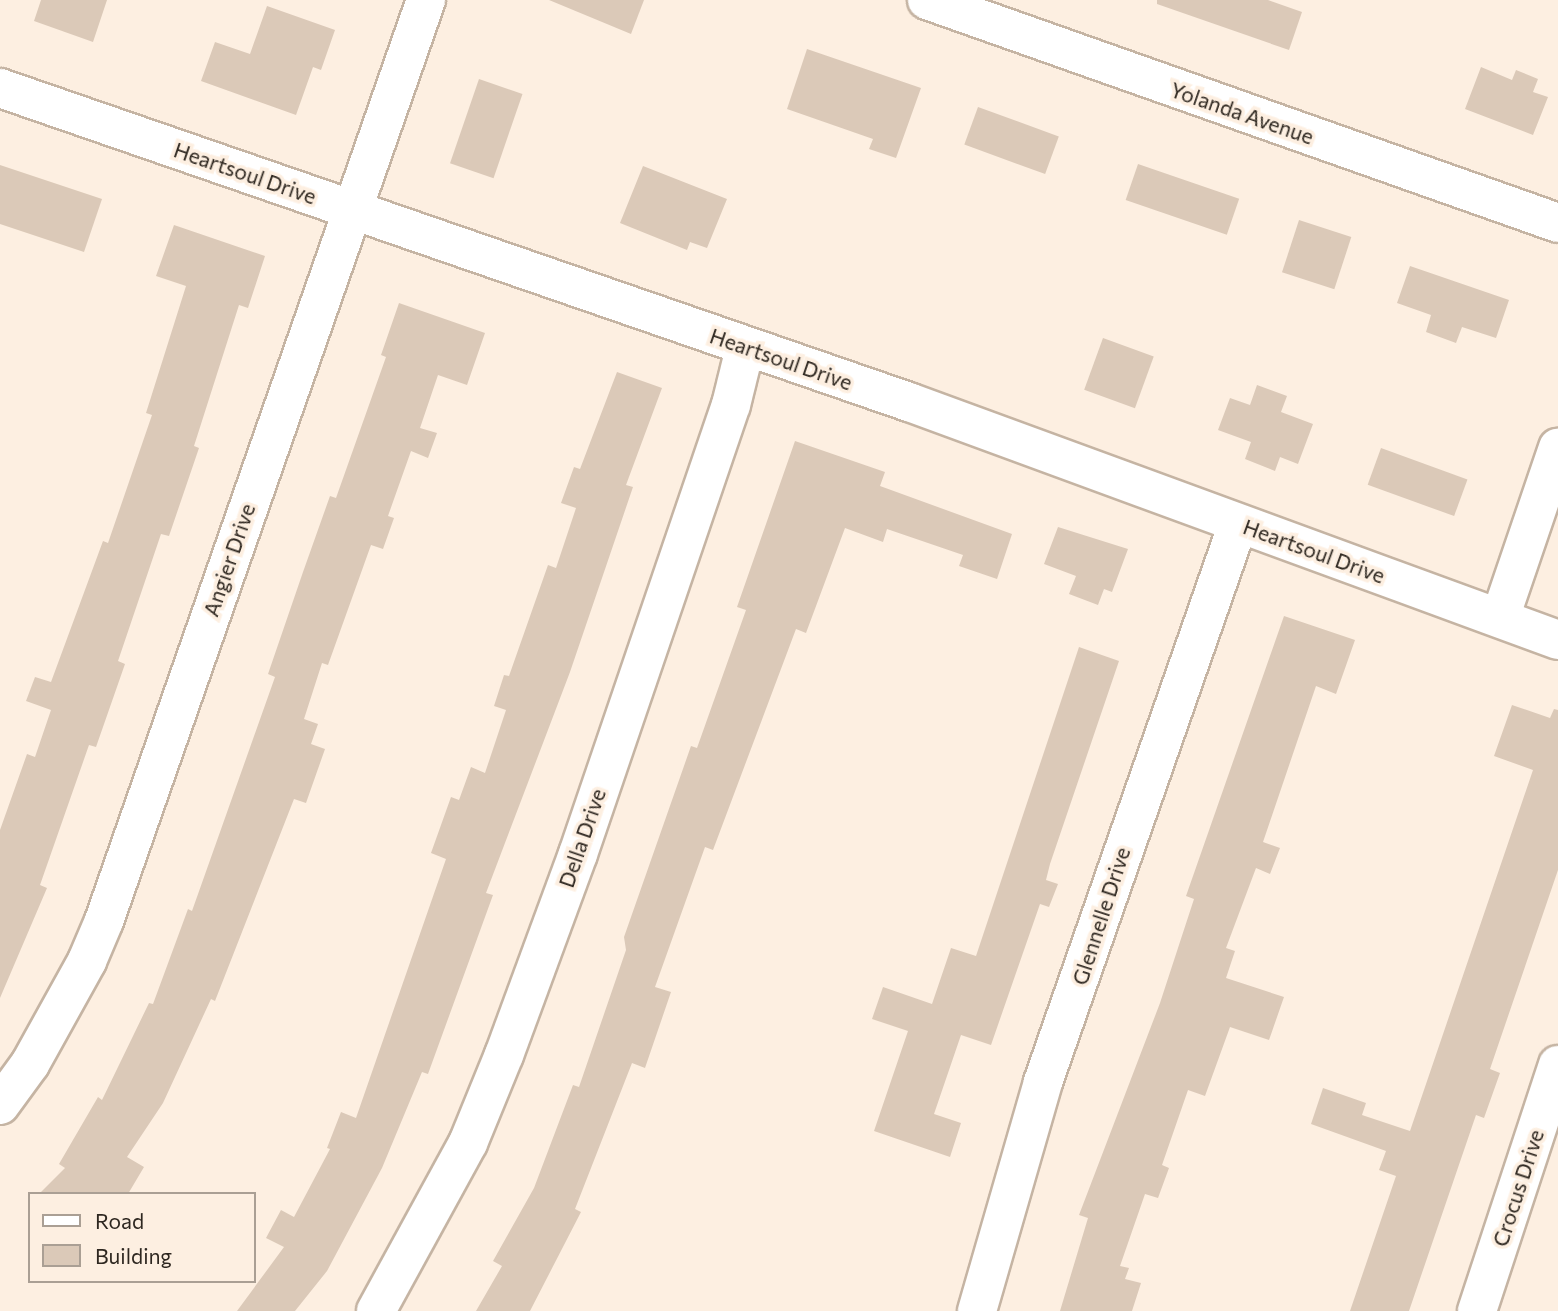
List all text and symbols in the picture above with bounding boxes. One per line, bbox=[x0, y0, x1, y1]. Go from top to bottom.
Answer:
street label: Yolanda Avenue bbox=[1167, 77, 1317, 149]
street label: Heartsoul Drive bbox=[171, 137, 319, 209]
street label: Heartsoul Drive bbox=[707, 323, 855, 395]
street label: Angier Drive bbox=[198, 500, 260, 620]
street label: Heartsoul Drive bbox=[1240, 514, 1388, 588]
street label: Della Drive bbox=[553, 785, 611, 891]
street label: Glennelle Drive bbox=[1067, 844, 1135, 988]
street label: Crocus Drive bbox=[1487, 1126, 1549, 1250]
legend bbox=[28, 1192, 256, 1283]
text: Road bbox=[95, 1208, 144, 1233]
text: Building bbox=[95, 1243, 172, 1268]

